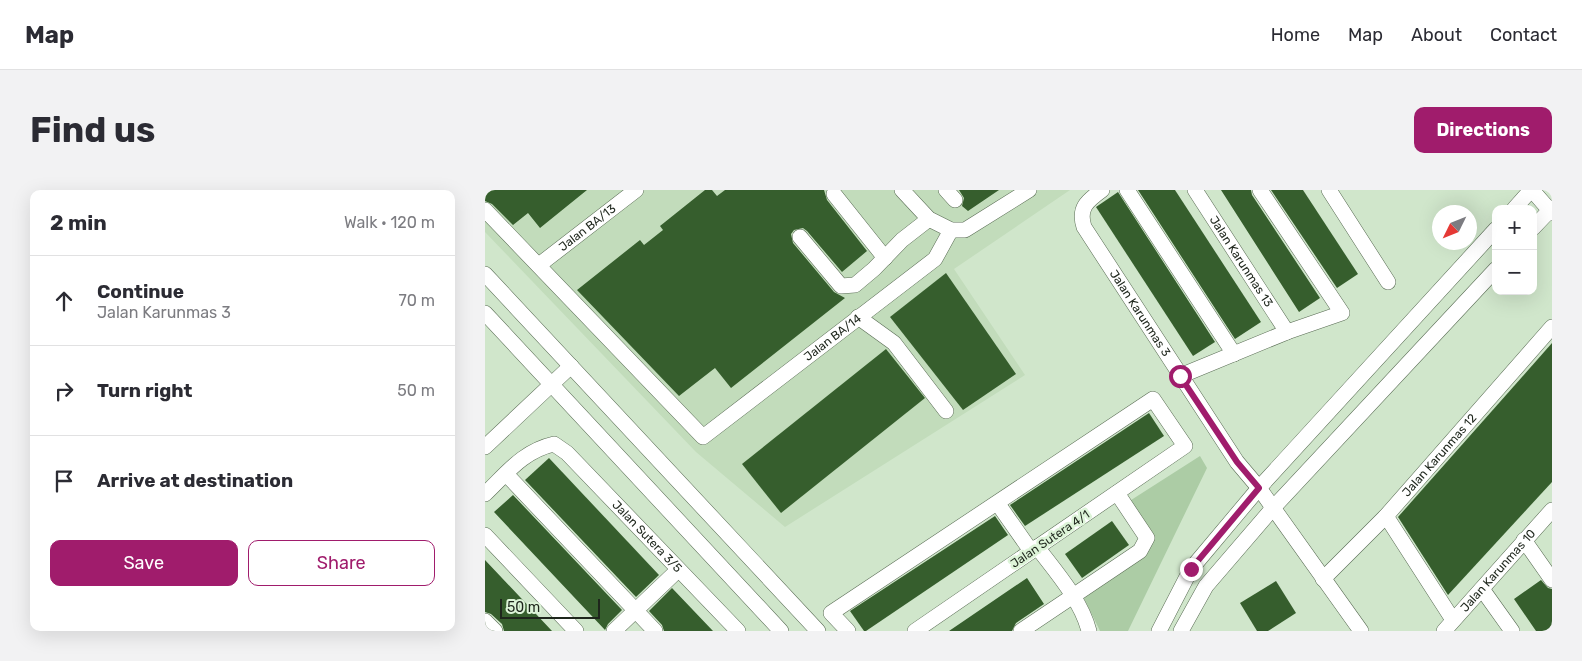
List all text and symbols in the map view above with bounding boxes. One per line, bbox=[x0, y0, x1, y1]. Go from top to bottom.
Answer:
text: Map bbox=[25, 21, 74, 49]
text: Home bbox=[1271, 24, 1320, 46]
text: Map bbox=[1348, 24, 1383, 46]
text: About bbox=[1411, 24, 1462, 46]
text: Contact bbox=[1490, 24, 1557, 46]
button: Directions bbox=[1414, 107, 1552, 153]
text: Find us bbox=[30, 109, 155, 151]
street label: Jalan BA/13 bbox=[556, 201, 618, 254]
north arrow bbox=[1432, 205, 1477, 250]
map controls bbox=[1492, 205, 1537, 295]
button: + bbox=[1492, 205, 1537, 250]
text: 2 min bbox=[50, 210, 107, 235]
text: Walk · 120 m bbox=[344, 213, 435, 232]
street label: Jalan Karunmas 13 bbox=[1207, 213, 1276, 309]
button: − bbox=[1492, 250, 1537, 295]
street label: Jalan Karunmas 3 bbox=[1107, 267, 1173, 359]
text: Continue bbox=[97, 280, 184, 303]
icon: ahead bbox=[50, 287, 78, 315]
text: 70 m bbox=[398, 291, 435, 310]
text: Jalan Karunmas 3 bbox=[97, 303, 231, 322]
street label: Jalan BA/14 bbox=[801, 311, 864, 364]
route start bbox=[1169, 365, 1192, 388]
icon: right bbox=[50, 377, 78, 405]
text: Turn right bbox=[97, 379, 192, 402]
text: 50 m bbox=[397, 381, 435, 400]
street label: Jalan Karunmas 12 bbox=[1399, 411, 1479, 499]
icon: arrive bbox=[50, 467, 78, 495]
text: Arrive at destination bbox=[97, 469, 293, 492]
street label: Jalan Sutera 3/5 bbox=[609, 498, 685, 575]
street label: Jalan Sutera 4/1 bbox=[1008, 507, 1092, 571]
street label: Jalan Karunmas 10 bbox=[1457, 526, 1538, 615]
button: Save bbox=[50, 540, 238, 586]
button: Share bbox=[248, 540, 435, 586]
route end bbox=[1180, 558, 1203, 581]
scale bar bbox=[500, 596, 600, 619]
text: 50 m bbox=[507, 599, 540, 616]

